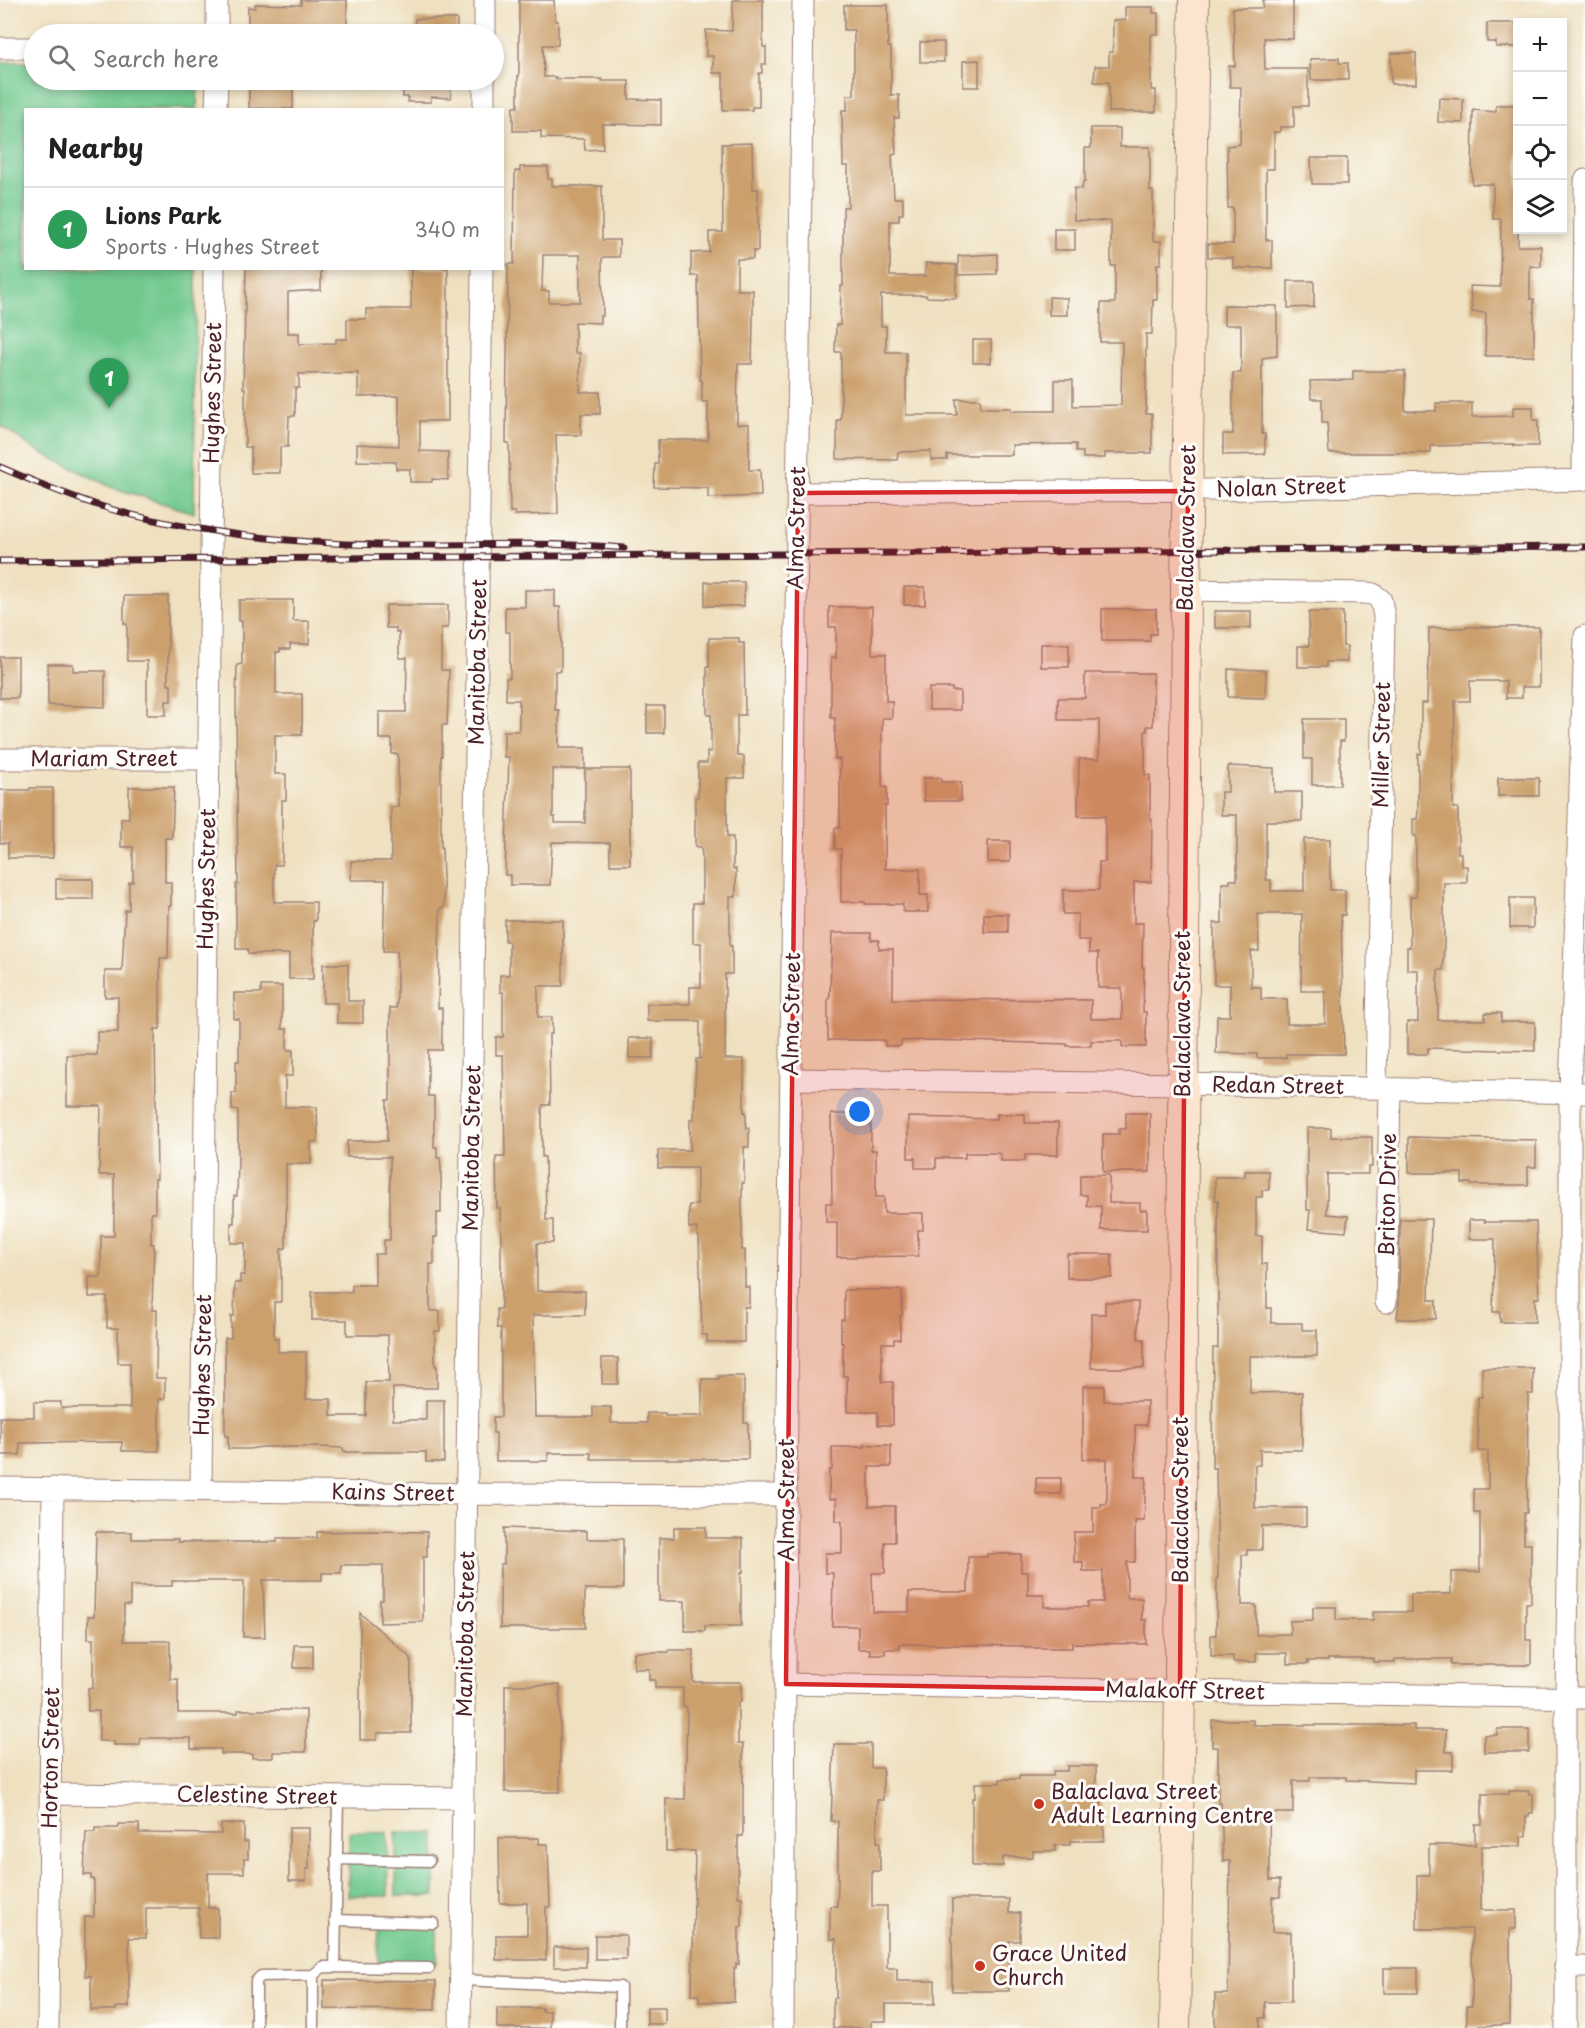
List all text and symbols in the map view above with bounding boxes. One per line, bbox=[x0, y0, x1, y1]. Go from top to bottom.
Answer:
map controls bbox=[1513, 18, 1567, 234]
button: + bbox=[1513, 18, 1567, 72]
search box bbox=[24, 24, 504, 90]
icon: search bbox=[45, 41, 78, 74]
text: Search here bbox=[93, 41, 219, 74]
button: − bbox=[1513, 72, 1567, 126]
button: locate bbox=[1513, 126, 1567, 180]
text: Nearby bbox=[48, 128, 143, 167]
button: layers bbox=[1513, 180, 1567, 234]
text: Lions Park bbox=[105, 198, 222, 231]
text: 1 bbox=[63, 214, 72, 244]
text: 340 m bbox=[415, 214, 480, 244]
text: Sports · Hughes Street bbox=[105, 231, 319, 261]
street label: Hughes Street bbox=[194, 322, 228, 464]
pin: 1 bbox=[90, 358, 128, 408]
street label: Balaclava Street bbox=[1168, 444, 1202, 612]
street label: Alma Street bbox=[778, 466, 812, 590]
street label: Nolan Street bbox=[1215, 468, 1346, 504]
street label: Manitoba Street bbox=[459, 579, 493, 745]
street label: Miller Street bbox=[1363, 682, 1397, 808]
street label: Mariam Street bbox=[30, 741, 178, 773]
street label: Hughes Street bbox=[188, 808, 222, 950]
street label: Balaclava Street bbox=[1165, 931, 1197, 1097]
street label: Alma Street bbox=[773, 952, 807, 1076]
street label: Manitoba Street bbox=[453, 1065, 487, 1231]
street label: Redan Street bbox=[1212, 1067, 1344, 1101]
your location bbox=[845, 1097, 874, 1126]
street label: Briton Drive bbox=[1369, 1133, 1403, 1257]
street label: Hughes Street bbox=[184, 1294, 218, 1436]
street label: Balaclava Street bbox=[1163, 1417, 1195, 1583]
street label: Alma Street bbox=[769, 1438, 801, 1562]
street label: Kains Street bbox=[331, 1474, 455, 1508]
street label: Manitoba Street bbox=[447, 1551, 481, 1717]
street label: Malakoff Street bbox=[1105, 1672, 1265, 1706]
street label: Horton Street bbox=[32, 1687, 66, 1829]
place label: Balaclava Street Adult Learning Centre bbox=[1051, 1774, 1274, 1830]
street label: Celestine Street bbox=[176, 1777, 338, 1811]
marker: Balaclava Street Adult Learning Centre bbox=[1032, 1797, 1046, 1811]
place label: Grace United Church bbox=[992, 1936, 1127, 1992]
marker: Grace United Church bbox=[973, 1959, 987, 1973]

